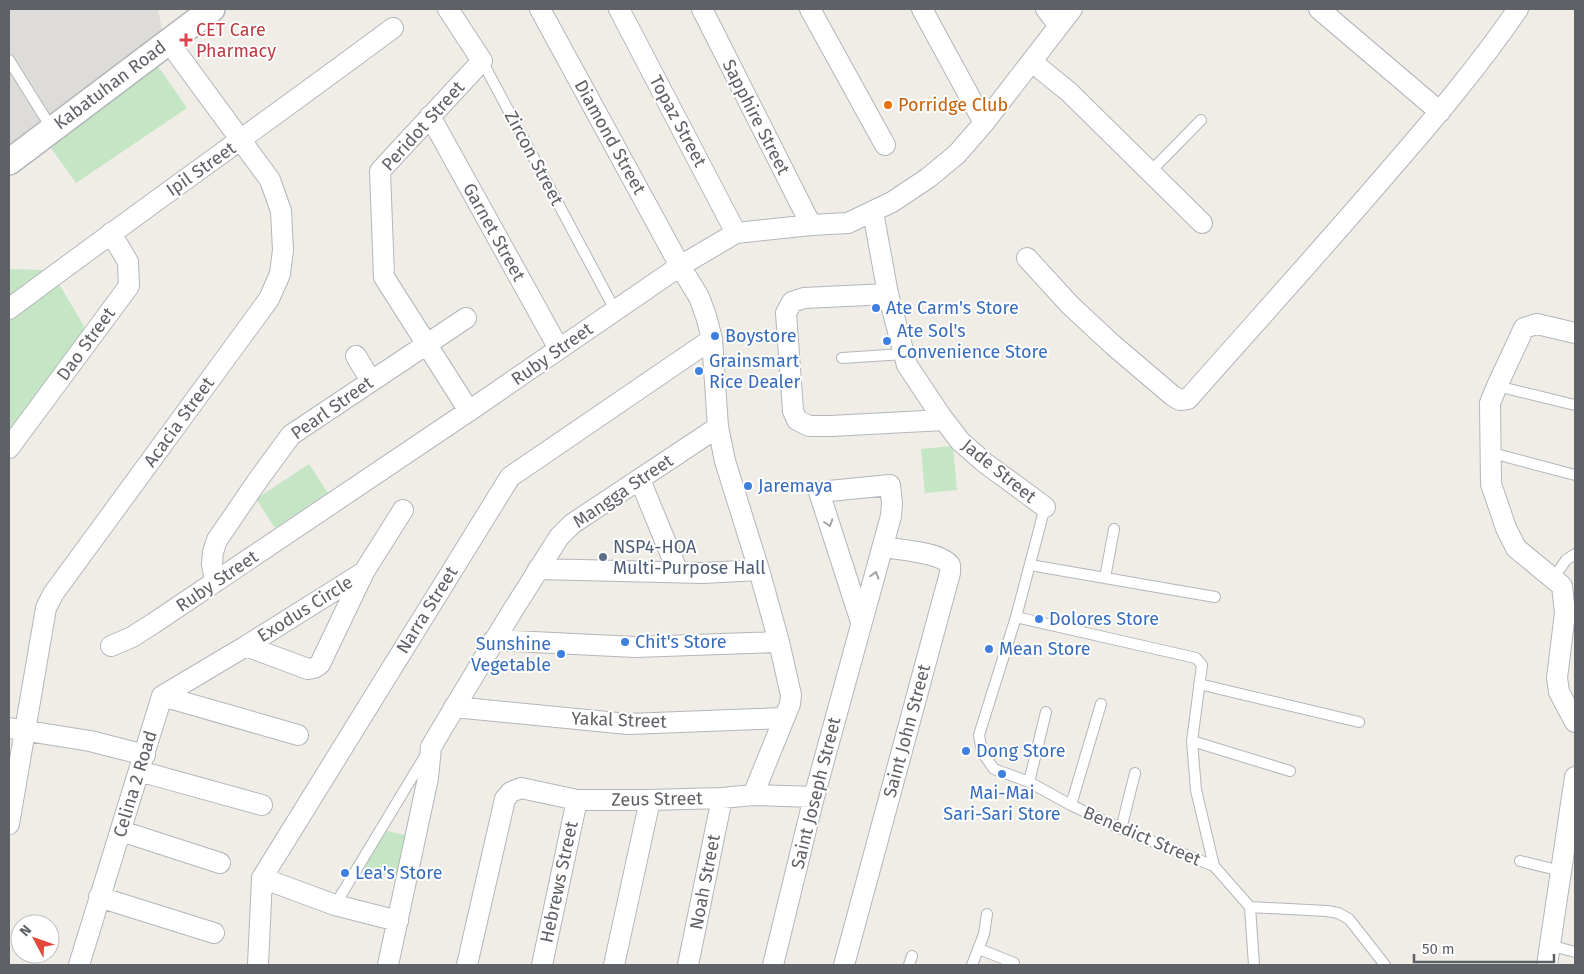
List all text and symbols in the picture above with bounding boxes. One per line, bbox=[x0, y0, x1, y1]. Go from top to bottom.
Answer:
place label: CET Care Pharmacy bbox=[196, 19, 276, 62]
marker: CET Care Pharmacy bbox=[180, 34, 192, 46]
street label: Kabatuhan Road bbox=[50, 36, 170, 134]
street label: Sapphire Street bbox=[717, 56, 795, 179]
street label: Topaz Street bbox=[645, 71, 712, 171]
street label: Peridot Street bbox=[377, 76, 469, 175]
street label: Diamond Street bbox=[570, 76, 651, 198]
place label: Porridge Club bbox=[898, 94, 1008, 116]
marker: Porridge Club bbox=[882, 99, 894, 111]
street label: Zircon Street bbox=[500, 107, 568, 209]
street label: Ipil Street bbox=[162, 137, 240, 201]
street label: Garnet Street bbox=[458, 179, 530, 285]
place label: Ate Carm's Store bbox=[886, 297, 1019, 319]
marker: Ate Carm's Store bbox=[870, 302, 882, 314]
street label: Dao Street bbox=[52, 303, 120, 385]
street label: Ruby Street bbox=[507, 318, 597, 390]
place label: Ate Sol's Convenience Store bbox=[897, 320, 1048, 363]
place label: Boystore bbox=[725, 325, 796, 347]
marker: Boystore bbox=[709, 330, 721, 342]
marker: Ate Sol's Convenience Store bbox=[881, 335, 893, 347]
place label: Grainsmart Rice Dealer bbox=[709, 350, 801, 393]
marker: Grainsmart Rice Dealer bbox=[693, 365, 705, 377]
street label: Pearl Street bbox=[287, 371, 378, 444]
street label: Acacia Street bbox=[139, 372, 219, 471]
street label: Jade Street bbox=[957, 434, 1041, 508]
street label: Mangga Street bbox=[569, 449, 678, 533]
place label: Jaremaya bbox=[758, 475, 833, 497]
marker: Jaremaya bbox=[742, 480, 754, 492]
one-way arrow bbox=[823, 518, 833, 527]
place label: NSP4-HOA Multi-Purpose Hall bbox=[613, 536, 766, 579]
street label: Ruby Street bbox=[172, 545, 263, 617]
marker: NSP4-HOA Multi-Purpose Hall bbox=[597, 551, 609, 563]
street label: Narra Street bbox=[392, 562, 463, 658]
street label: Exodus Circle bbox=[253, 571, 357, 647]
one-way arrow bbox=[869, 571, 880, 580]
place label: Dolores Store bbox=[1049, 608, 1159, 630]
marker: Dolores Store bbox=[1033, 613, 1045, 625]
place label: Chit's Store bbox=[635, 631, 726, 653]
place label: Sunshine Vegetable bbox=[471, 633, 551, 676]
marker: Chit's Store bbox=[619, 636, 631, 648]
place label: Mean Store bbox=[999, 638, 1091, 660]
marker: Mean Store bbox=[983, 643, 995, 655]
marker: Sunshine Vegetable bbox=[555, 648, 567, 660]
street label: Saint John Street bbox=[879, 661, 936, 800]
street label: Yakal Street bbox=[571, 707, 668, 733]
street label: Saint Joseph Street bbox=[787, 714, 846, 871]
street label: Celina 2 Road bbox=[108, 728, 162, 840]
place label: Dong Store bbox=[976, 740, 1066, 762]
marker: Dong Store bbox=[960, 745, 972, 757]
marker: Mai-Mai Sari-Sari Store bbox=[996, 768, 1008, 780]
place label: Mai-Mai Sari-Sari Store bbox=[943, 782, 1061, 825]
street label: Zeus Street bbox=[611, 787, 703, 811]
street label: Benedict Street bbox=[1080, 801, 1205, 871]
street label: Hebrews Street bbox=[535, 819, 583, 945]
street label: Noah Street bbox=[685, 832, 725, 932]
place label: Lea's Store bbox=[355, 862, 442, 884]
marker: Lea's Store bbox=[339, 867, 351, 879]
north arrow bbox=[10, 914, 60, 964]
text: N bbox=[16, 922, 35, 940]
scale bar bbox=[1414, 932, 1554, 964]
text: 50 m bbox=[1422, 940, 1455, 958]

